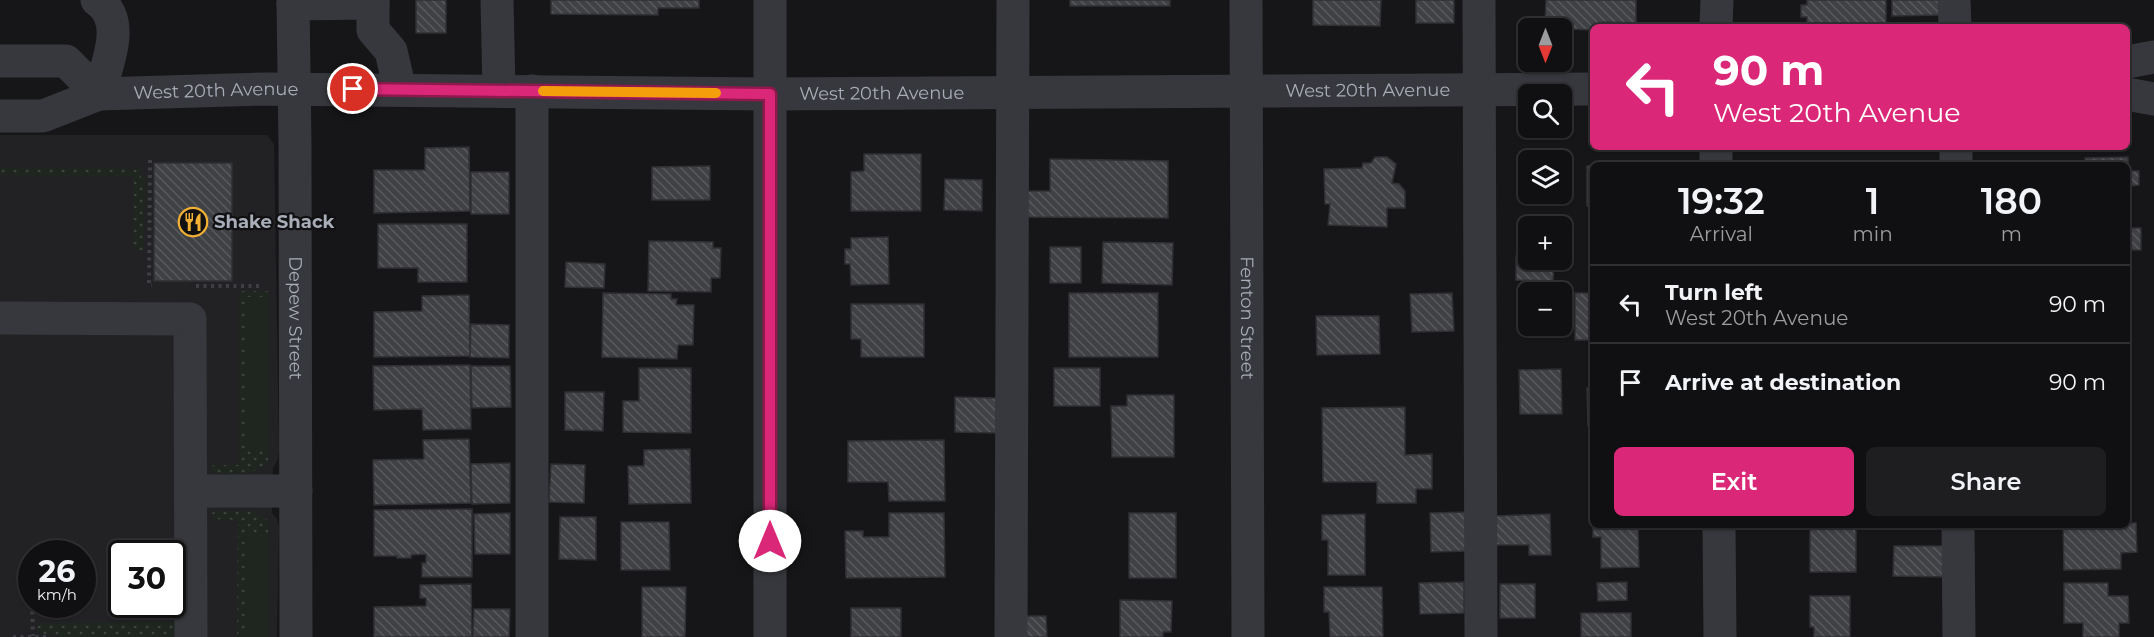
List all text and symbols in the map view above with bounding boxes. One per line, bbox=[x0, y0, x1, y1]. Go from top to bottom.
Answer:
north arrow bbox=[1518, 18, 1572, 72]
map controls bbox=[1518, 18, 1572, 336]
text: 90 m bbox=[1713, 44, 1824, 96]
icon: left bbox=[1614, 48, 1692, 126]
pin bbox=[327, 63, 378, 114]
icon: arrive bbox=[336, 72, 369, 105]
street label: West 20th Avenue bbox=[133, 78, 299, 104]
street label: West 20th Avenue bbox=[1285, 79, 1451, 102]
street label: West 20th Avenue bbox=[799, 82, 965, 105]
button: search bbox=[1518, 84, 1572, 138]
text: West 20th Avenue bbox=[1713, 96, 1961, 129]
button: layers bbox=[1518, 150, 1572, 204]
text: 19:32 bbox=[1678, 179, 1765, 223]
text: 1 bbox=[1866, 179, 1880, 223]
text: 180 bbox=[1981, 179, 2042, 223]
restaurant icon: Shake Shack bbox=[177, 206, 209, 238]
place label: Shake Shack bbox=[214, 211, 335, 233]
button: + bbox=[1518, 216, 1572, 270]
text: Arrival bbox=[1690, 222, 1753, 246]
text: min bbox=[1853, 222, 1893, 246]
text: m bbox=[2001, 222, 2022, 246]
street label: Depew Street bbox=[284, 256, 306, 380]
street label: Fenton Street bbox=[1236, 256, 1258, 380]
text: Turn left bbox=[1665, 279, 1763, 306]
button: − bbox=[1518, 282, 1572, 336]
icon: left bbox=[1614, 288, 1647, 321]
text: 90 m bbox=[2049, 291, 2106, 318]
text: West 20th Avenue bbox=[1665, 306, 1848, 330]
icon: arrive bbox=[1614, 366, 1647, 399]
text: Arrive at destination bbox=[1665, 369, 1901, 396]
text: 90 m bbox=[2049, 369, 2106, 396]
button: Exit bbox=[1614, 447, 1854, 516]
button: Share bbox=[1866, 447, 2106, 516]
position arrow bbox=[738, 509, 802, 573]
speed limit sign: 30 bbox=[108, 540, 186, 618]
text: 26 bbox=[39, 553, 75, 590]
text: km/h bbox=[37, 585, 77, 604]

